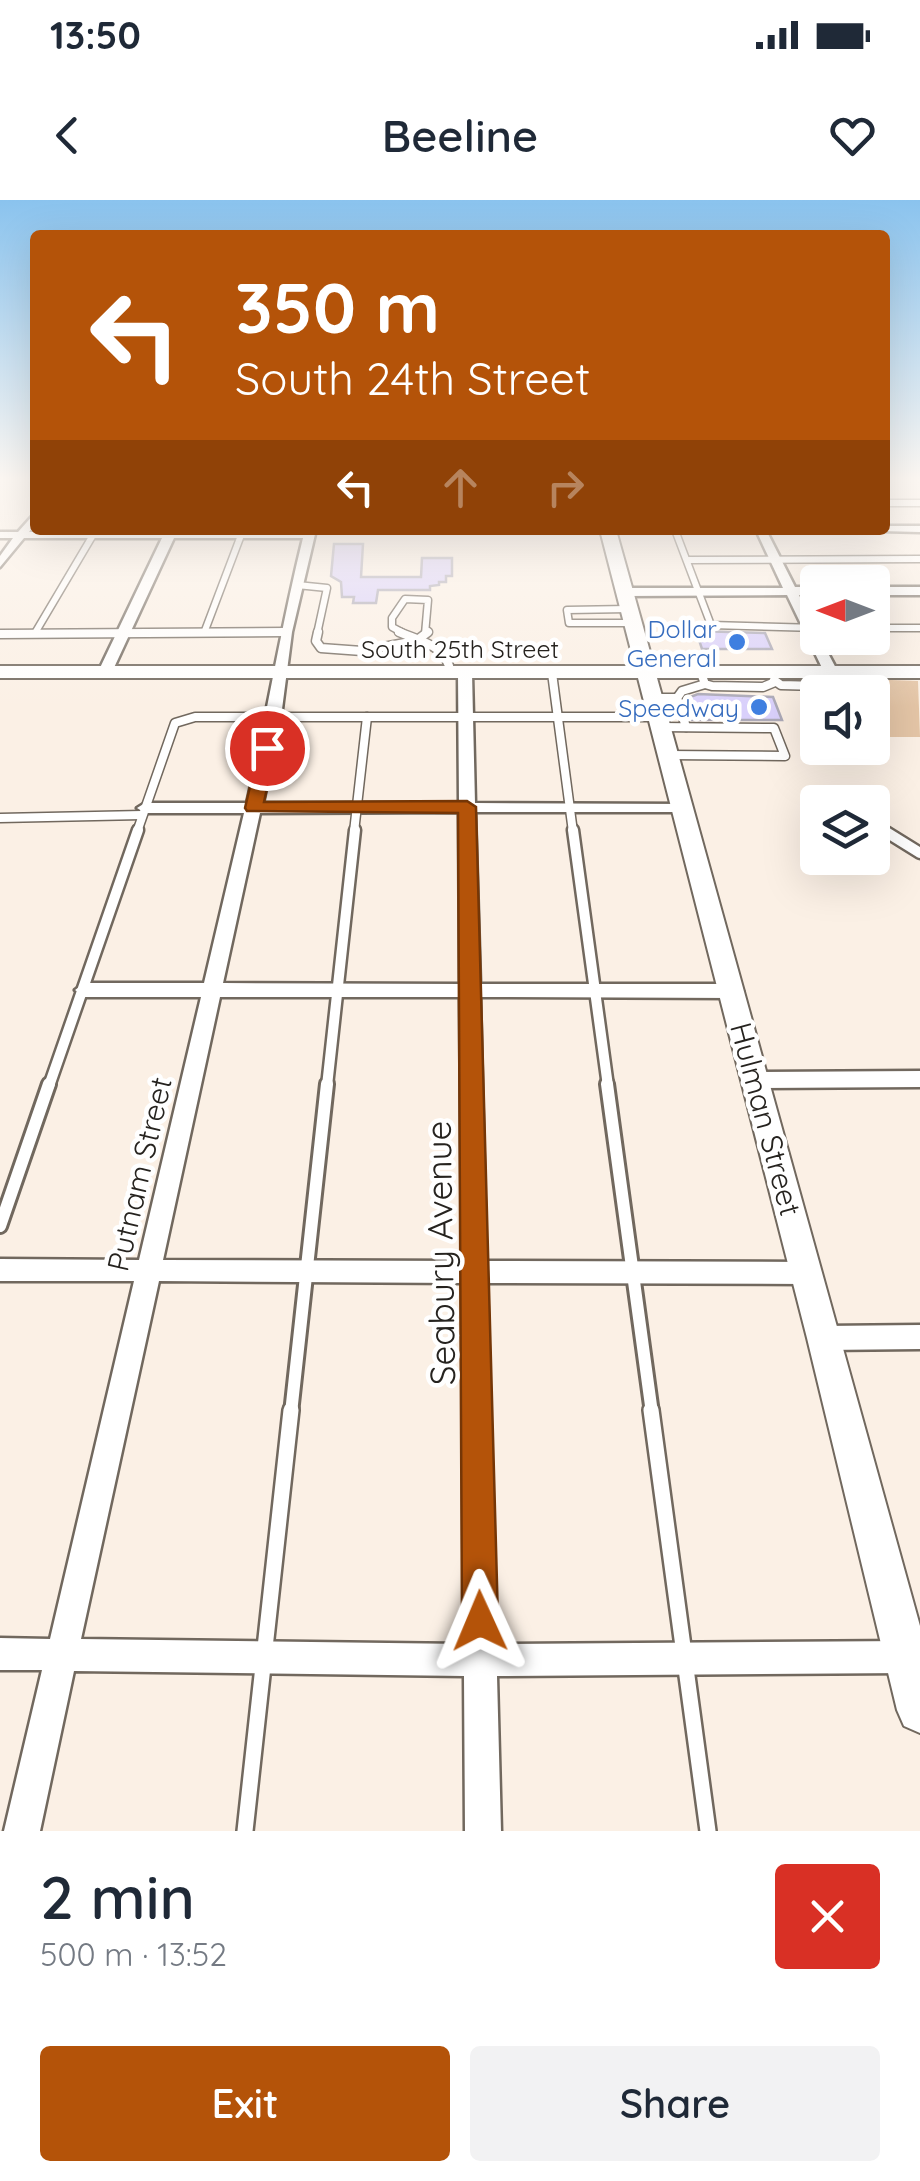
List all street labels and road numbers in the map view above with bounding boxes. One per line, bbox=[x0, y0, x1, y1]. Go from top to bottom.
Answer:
street label: South 25th Street bbox=[361, 633, 559, 664]
street label: Hulman Street bbox=[722, 1018, 810, 1220]
street label: Putnam Street bbox=[98, 1073, 180, 1275]
street label: Seabury Avenue bbox=[416, 1120, 464, 1386]

